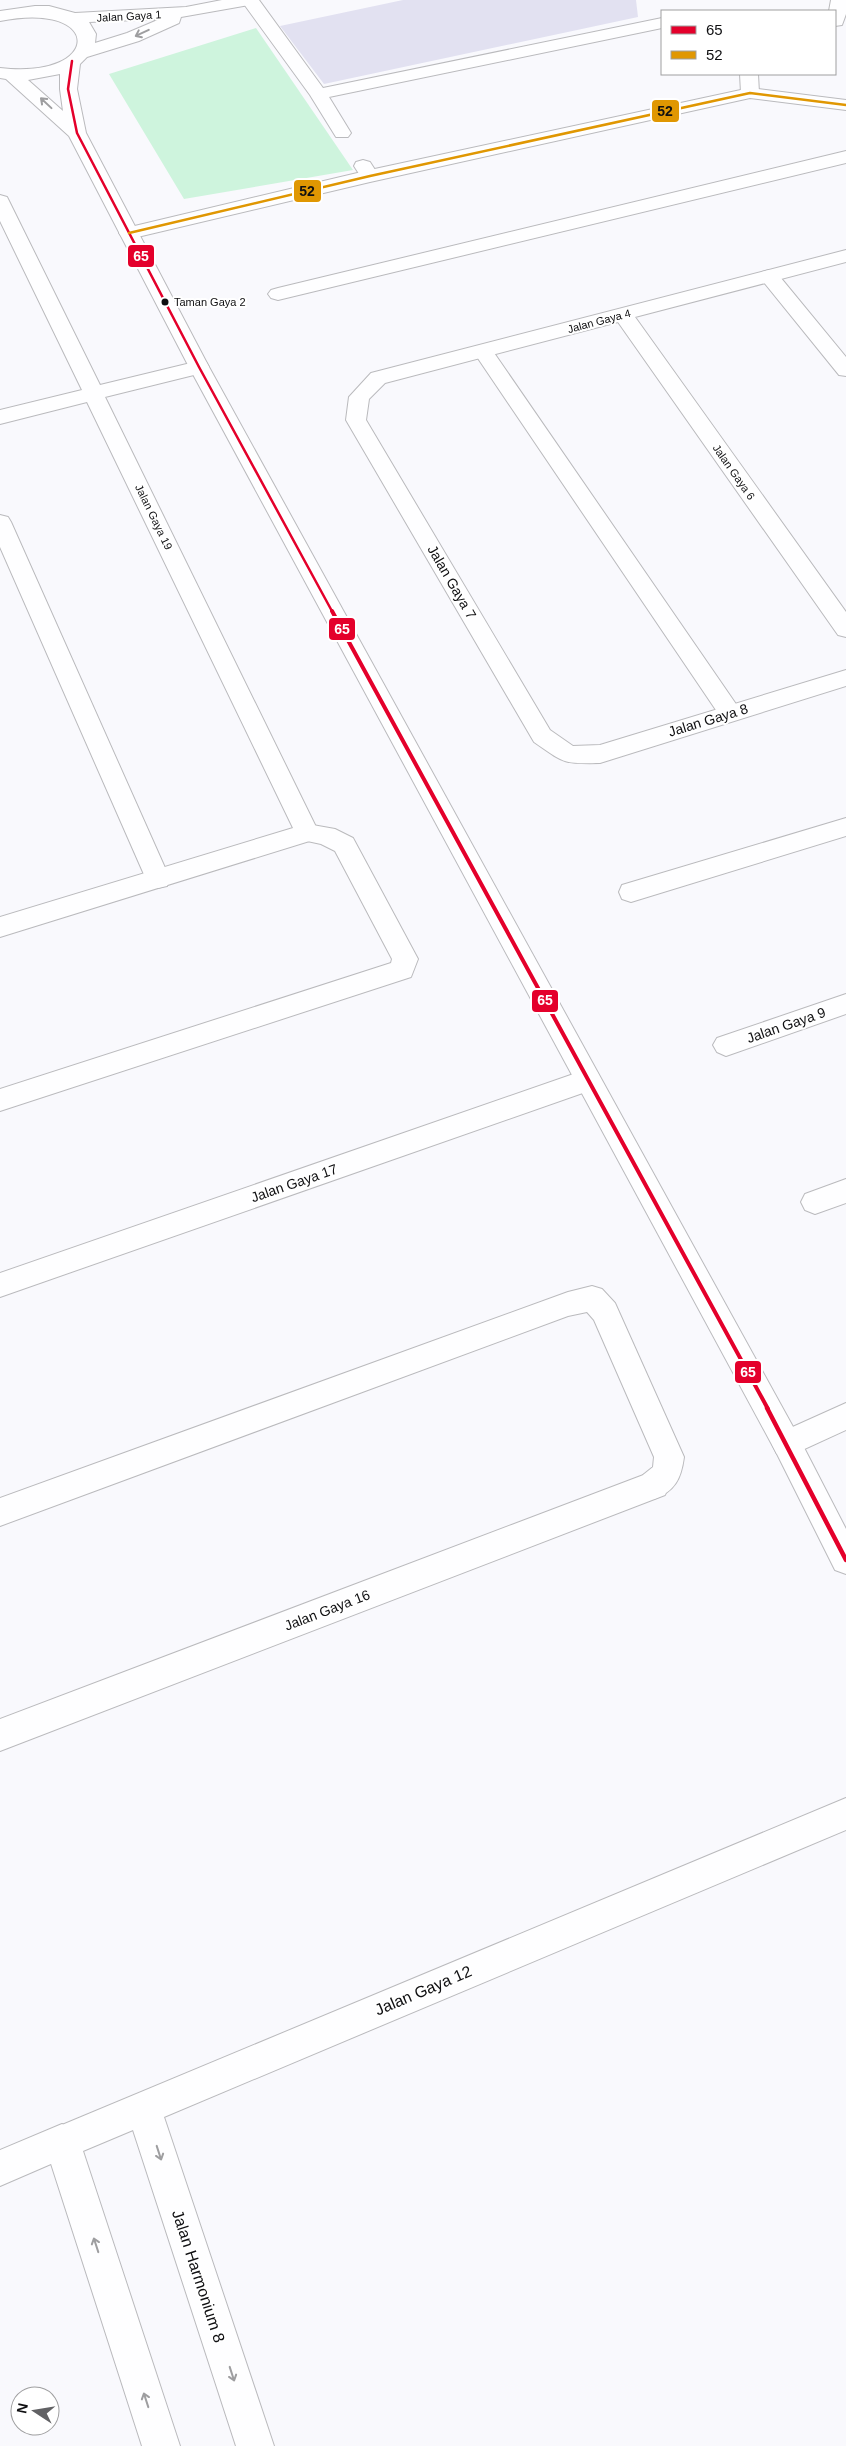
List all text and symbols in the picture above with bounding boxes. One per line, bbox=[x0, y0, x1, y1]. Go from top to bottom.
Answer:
street label: Jalan Gaya 1 bbox=[96, 8, 162, 24]
legend bbox=[661, 10, 836, 75]
text: 65 bbox=[706, 21, 723, 38]
one-way arrow bbox=[135, 29, 150, 39]
text: 52 bbox=[706, 46, 723, 63]
one-way arrow bbox=[39, 97, 52, 109]
line badge: 52 bbox=[651, 99, 680, 123]
text: 52 bbox=[657, 103, 673, 119]
line badge: 52 bbox=[293, 179, 322, 203]
text: 52 bbox=[299, 183, 315, 199]
line badge: 65 bbox=[127, 244, 155, 268]
text: 65 bbox=[133, 248, 149, 264]
place label: Taman Gaya 2 bbox=[174, 296, 246, 308]
marker: Taman Gaya 2 bbox=[160, 297, 170, 307]
street label: Jalan Gaya 4 bbox=[566, 307, 632, 335]
street label: Jalan Gaya 6 bbox=[710, 442, 758, 502]
street label: Jalan Gaya 19 bbox=[133, 482, 175, 552]
street label: Jalan Gaya 7 bbox=[424, 542, 480, 622]
line badge: 65 bbox=[328, 617, 356, 641]
text: 65 bbox=[334, 621, 350, 637]
street label: Jalan Gaya 8 bbox=[666, 700, 750, 740]
line badge: 65 bbox=[531, 989, 559, 1013]
text: 65 bbox=[537, 992, 553, 1008]
street label: Jalan Gaya 9 bbox=[744, 1004, 828, 1046]
street label: Jalan Gaya 17 bbox=[249, 1161, 339, 1205]
line badge: 65 bbox=[734, 1360, 762, 1384]
text: 65 bbox=[740, 1364, 756, 1380]
street label: Jalan Gaya 16 bbox=[282, 1586, 372, 1634]
street label: Jalan Gaya 12 bbox=[372, 1962, 474, 2018]
one-way arrow bbox=[154, 2145, 164, 2161]
street label: Jalan Harmonium 8 bbox=[169, 2208, 228, 2345]
one-way arrow bbox=[90, 2237, 100, 2253]
one-way arrow bbox=[227, 2366, 237, 2382]
north arrow bbox=[10, 2386, 60, 2436]
one-way arrow bbox=[141, 2392, 150, 2408]
text: N bbox=[13, 2402, 31, 2415]

